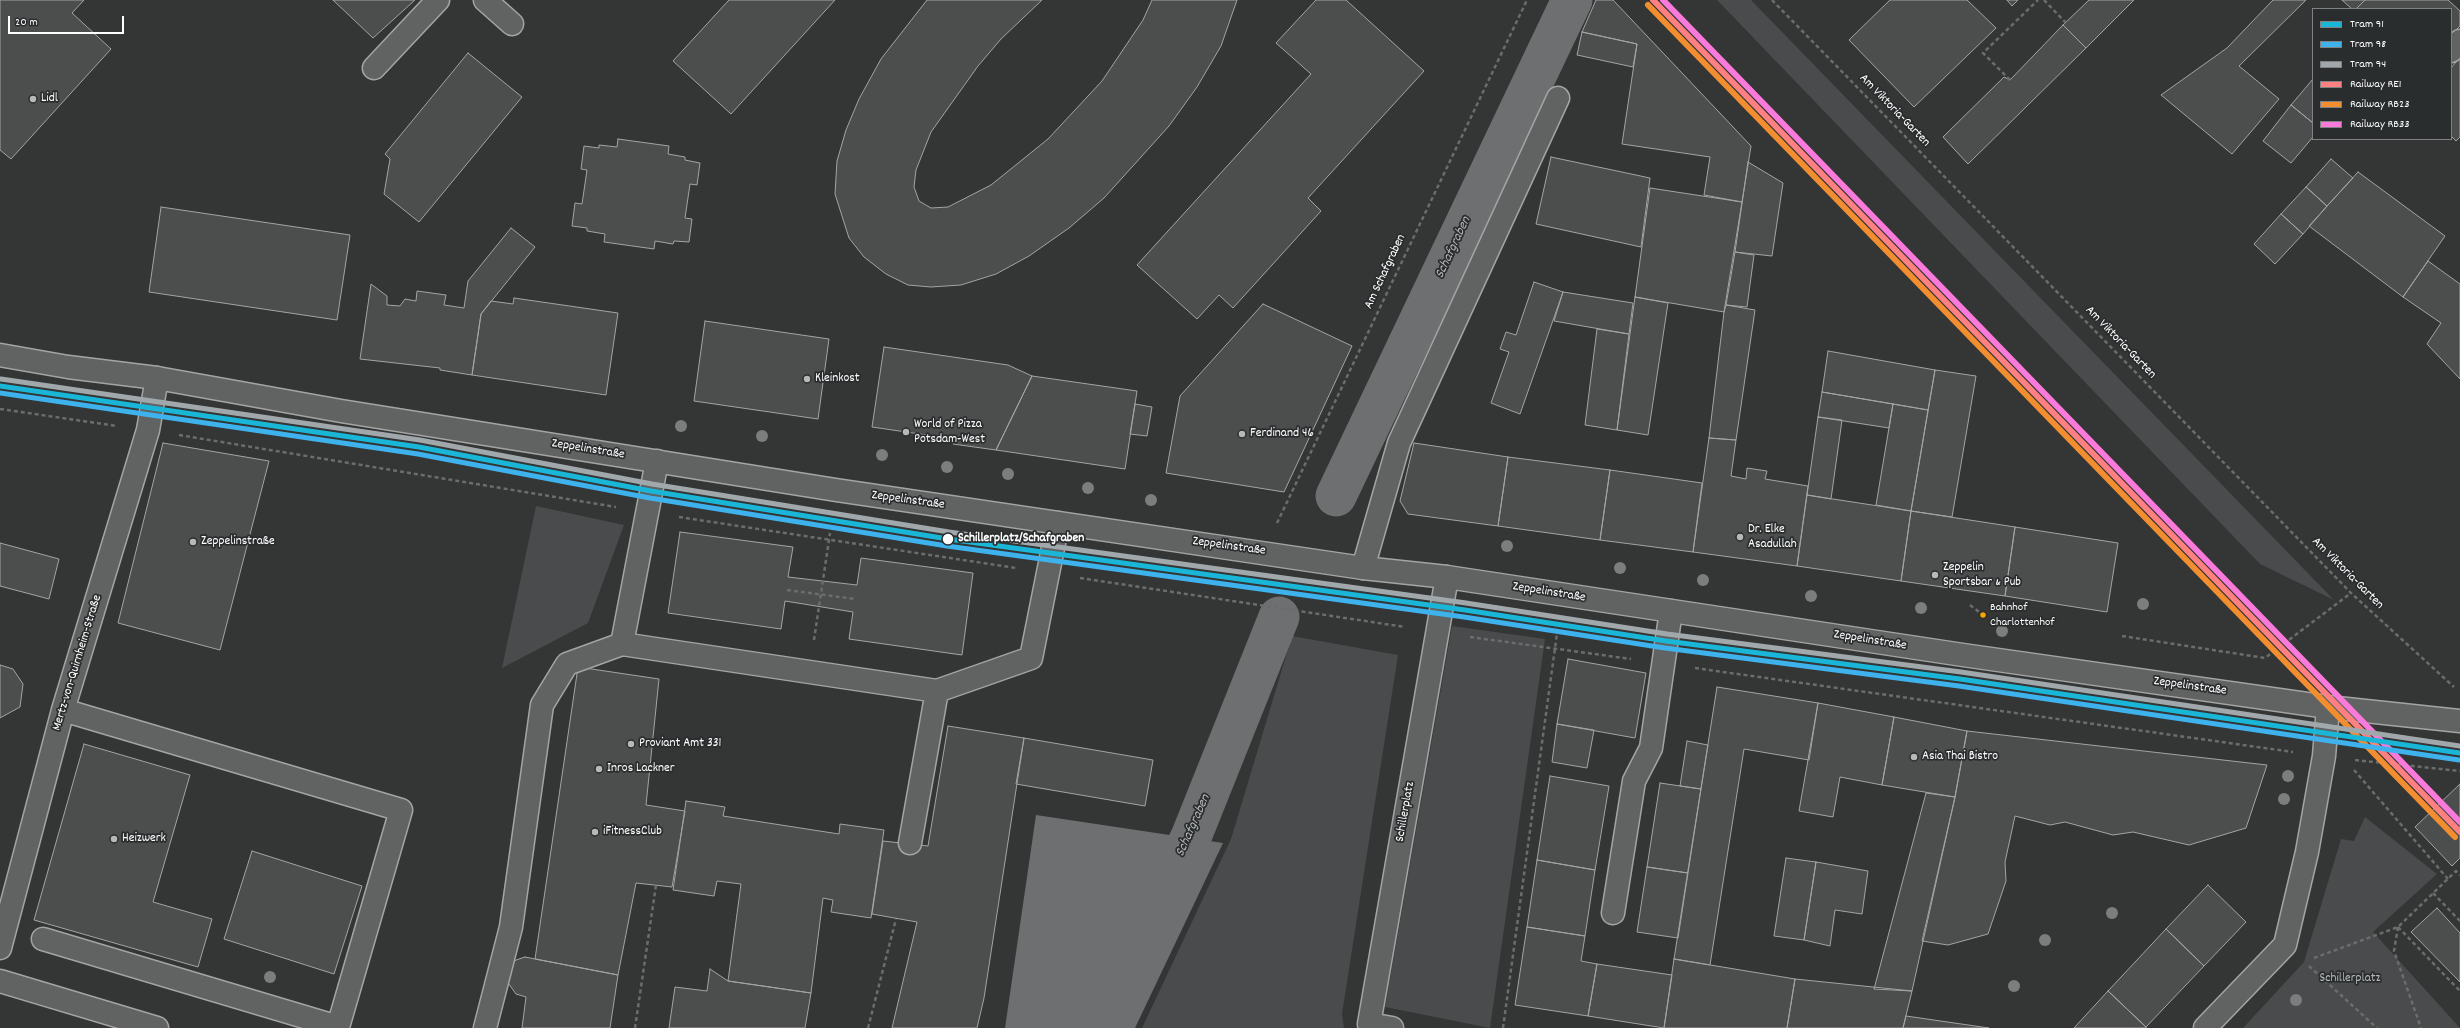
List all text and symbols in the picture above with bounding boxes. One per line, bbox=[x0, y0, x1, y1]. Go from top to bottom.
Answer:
scale bar bbox=[10, 8, 126, 34]
legend bbox=[2312, 8, 2452, 140]
text: 20 m bbox=[15, 14, 38, 31]
text: Tram 91 bbox=[2350, 16, 2384, 33]
text: Tram 98 bbox=[2350, 36, 2386, 53]
text: Tram 94 bbox=[2350, 56, 2386, 73]
street label: Am Viktoria-Garten bbox=[1855, 71, 1933, 151]
text: Railway RE1 bbox=[2350, 76, 2401, 93]
place label: Lidl bbox=[41, 91, 58, 107]
marker: Lidl bbox=[28, 94, 38, 104]
text: Railway RB23 bbox=[2350, 96, 2410, 113]
text: Railway RB33 bbox=[2350, 116, 2410, 133]
water label: Schafgraben bbox=[1432, 214, 1476, 282]
street label: Am Schafgraben bbox=[1362, 232, 1410, 312]
street label: Am Viktoria-Garten bbox=[2081, 303, 2159, 383]
place label: Kleinkost bbox=[815, 371, 860, 387]
marker: Kleinkost bbox=[802, 374, 812, 384]
place label: World of Pizza Potsdam-West bbox=[914, 417, 985, 448]
place label: Ferdinand 46 bbox=[1250, 426, 1314, 442]
marker: World of Pizza Potsdam-West bbox=[901, 427, 911, 437]
marker: Ferdinand 46 bbox=[1237, 429, 1247, 439]
street label: Zeppelinstraße bbox=[550, 437, 626, 463]
street label: Zeppelinstraße bbox=[870, 488, 946, 514]
place label: Dr. Elke Asadullah bbox=[1748, 522, 1797, 553]
place label: Schillerplatz/Schafgraben bbox=[958, 531, 1084, 547]
marker: Schillerplatz/Schafgraben bbox=[941, 532, 955, 546]
marker: Dr. Elke Asadullah bbox=[1735, 532, 1745, 542]
place label: Zeppelinstraße bbox=[201, 534, 275, 550]
street label: Zeppelinstraße bbox=[1191, 534, 1267, 560]
street label: Am Viktoria-Garten bbox=[2308, 535, 2386, 613]
marker: Zeppelinstraße bbox=[188, 537, 198, 547]
place label: Zeppelin Sportsbar & Pub bbox=[1943, 560, 2021, 591]
marker: Zeppelin Sportsbar & Pub bbox=[1930, 570, 1940, 580]
street label: Zeppelinstraße bbox=[1511, 580, 1587, 606]
street label: Mertz-von-Quirnheim-Straße bbox=[50, 593, 106, 733]
place label: Bahnhof Charlottenhof bbox=[1990, 601, 2054, 629]
marker: Bahnhof Charlottenhof bbox=[1978, 610, 1988, 620]
street label: Zeppelinstraße bbox=[1832, 628, 1908, 654]
street label: Zeppelinstraße bbox=[2152, 674, 2228, 700]
place label: Proviant Amt 331 bbox=[639, 736, 721, 752]
marker: Proviant Amt 331 bbox=[626, 739, 636, 749]
place label: Asia Thai Bistro bbox=[1922, 749, 1998, 765]
marker: Asia Thai Bistro bbox=[1909, 752, 1919, 762]
place label: Inros Lackner bbox=[607, 761, 675, 777]
marker: Inros Lackner bbox=[594, 764, 604, 774]
street label: Schillerplatz bbox=[1393, 781, 1419, 843]
water label: Schafgraben bbox=[1173, 792, 1215, 860]
place label: iFitnessClub bbox=[603, 824, 662, 840]
marker: iFitnessClub bbox=[590, 827, 600, 837]
place label: Heizwerk bbox=[122, 831, 166, 847]
marker: Heizwerk bbox=[109, 834, 119, 844]
park label: Schillerplatz bbox=[2320, 971, 2380, 987]

